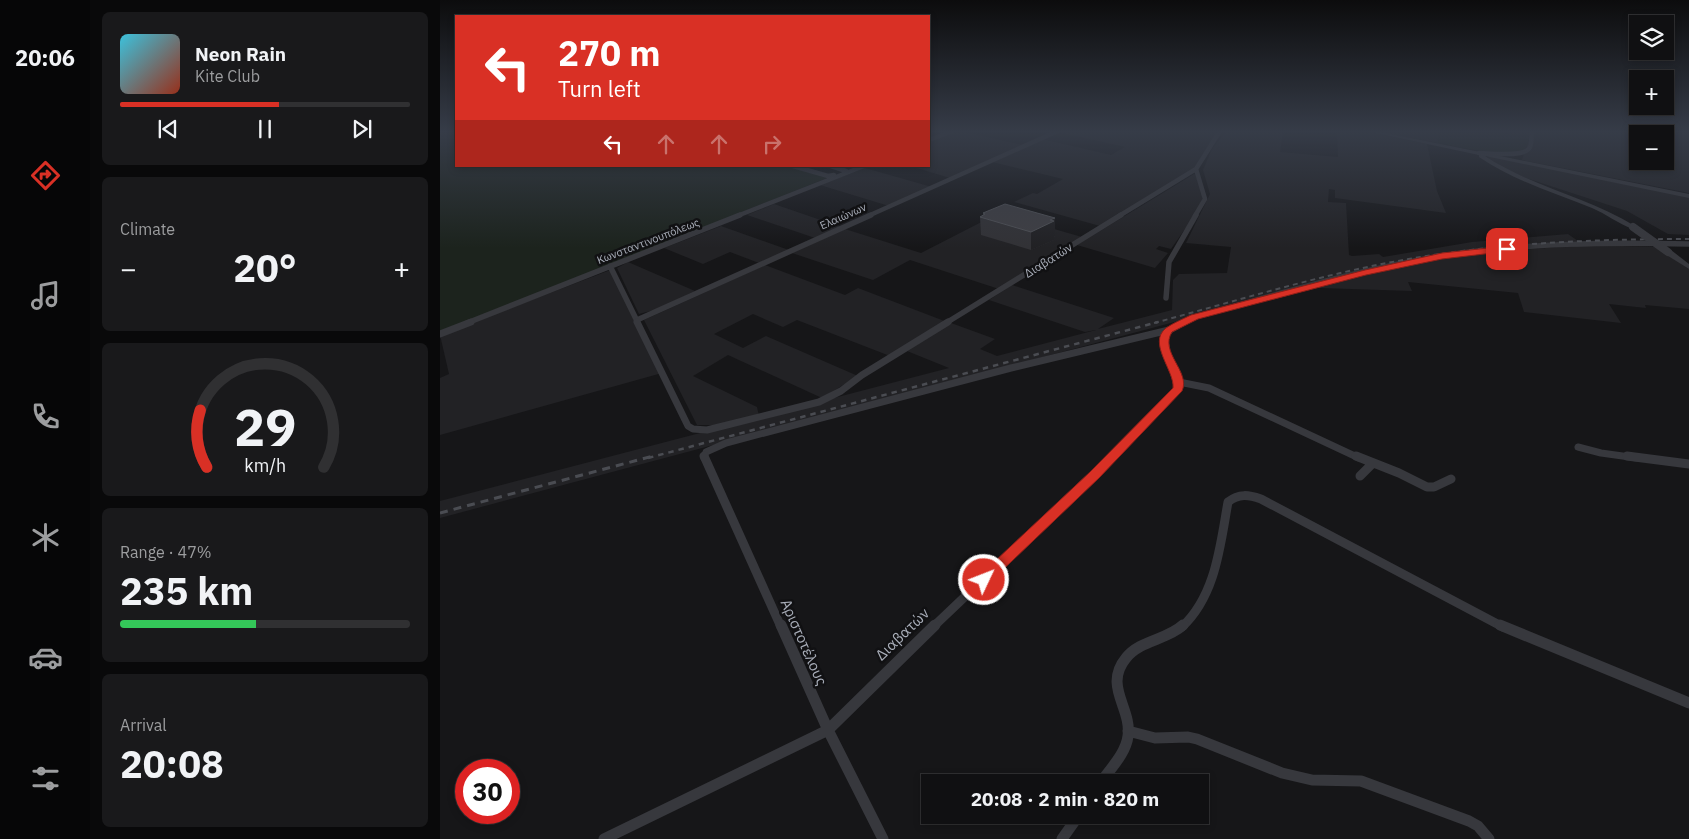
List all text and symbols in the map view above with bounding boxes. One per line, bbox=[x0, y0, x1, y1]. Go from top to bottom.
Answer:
map controls bbox=[1629, 15, 1674, 170]
button: layers bbox=[1629, 15, 1674, 60]
text: 270 m bbox=[558, 30, 661, 76]
icon: left bbox=[475, 35, 540, 100]
text: Neon Rain bbox=[195, 42, 286, 66]
text: 20:06 bbox=[15, 43, 75, 72]
text: Kite Club bbox=[195, 66, 260, 86]
button: + bbox=[1629, 70, 1674, 115]
text: Turn left bbox=[558, 74, 641, 103]
icon: previous bbox=[154, 115, 182, 143]
icon: pause bbox=[251, 115, 279, 143]
icon: next bbox=[348, 115, 376, 143]
button: − bbox=[1629, 125, 1674, 170]
icon: left bbox=[599, 130, 627, 158]
icon: ahead bbox=[652, 130, 680, 158]
icon: ahead bbox=[705, 130, 733, 158]
icon: right bbox=[758, 130, 786, 158]
icon: directions bbox=[28, 158, 63, 193]
street label: Ελαιώνων bbox=[818, 199, 869, 232]
street label: Κωνσταντινουπόλεως bbox=[595, 215, 701, 267]
text: Climate bbox=[120, 219, 175, 239]
pin bbox=[1486, 228, 1528, 270]
icon: arrive bbox=[1493, 235, 1521, 263]
street label: Διαβατών bbox=[1021, 239, 1075, 281]
text: 20° bbox=[233, 243, 297, 292]
text: − bbox=[120, 250, 137, 287]
text: + bbox=[393, 250, 410, 287]
icon: music bbox=[28, 278, 63, 313]
text: 29 bbox=[234, 393, 296, 460]
icon: phone bbox=[28, 399, 63, 434]
text: km/h bbox=[244, 454, 286, 477]
icon: climate bbox=[28, 520, 63, 555]
text: Range · 47% bbox=[120, 542, 212, 562]
position arrow bbox=[957, 553, 1009, 605]
text: 235 km bbox=[120, 566, 253, 615]
street label: Αριστοτέλους bbox=[776, 596, 832, 688]
street label: Διαβατών bbox=[871, 603, 933, 664]
icon: car bbox=[28, 640, 63, 675]
text: Arrival bbox=[120, 715, 167, 735]
text: 20:08 bbox=[120, 739, 224, 788]
speed limit sign: 30 bbox=[455, 759, 520, 824]
icon: filters bbox=[28, 761, 63, 796]
text: 20:08 · 2 min · 820 m bbox=[971, 787, 1159, 811]

